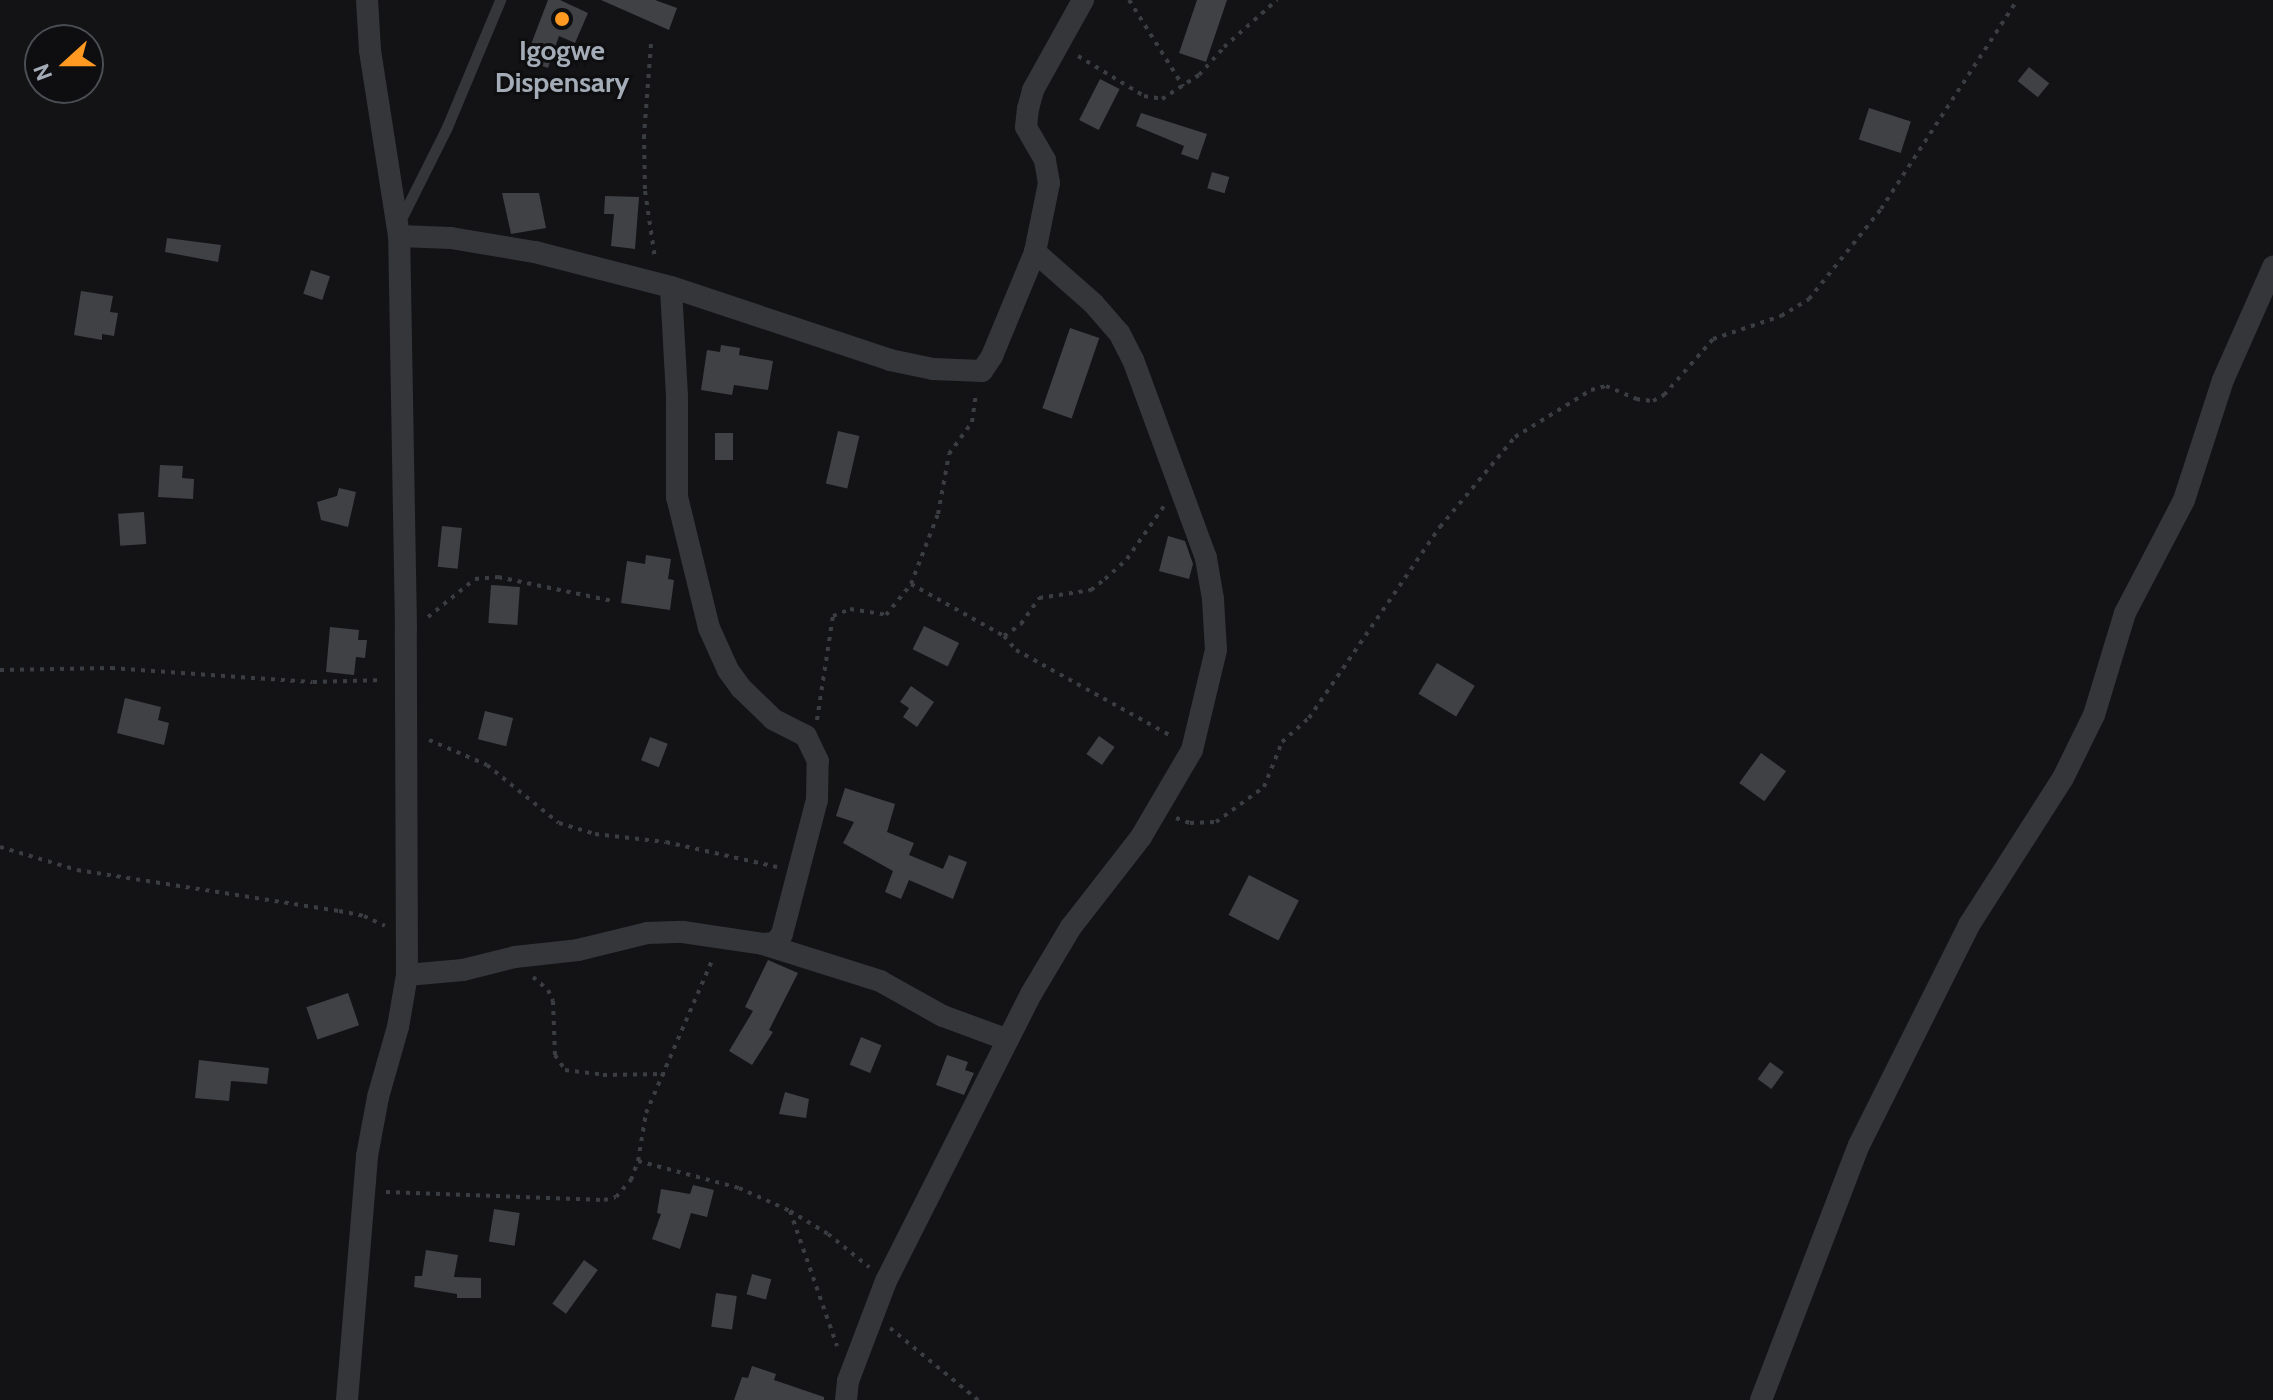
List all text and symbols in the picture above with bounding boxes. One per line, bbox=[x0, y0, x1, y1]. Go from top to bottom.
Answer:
marker: Igogwe Dispensary bbox=[551, 8, 573, 30]
north arrow bbox=[24, 24, 104, 104]
place label: Igogwe Dispensary bbox=[495, 33, 629, 99]
text: N bbox=[28, 60, 58, 84]

